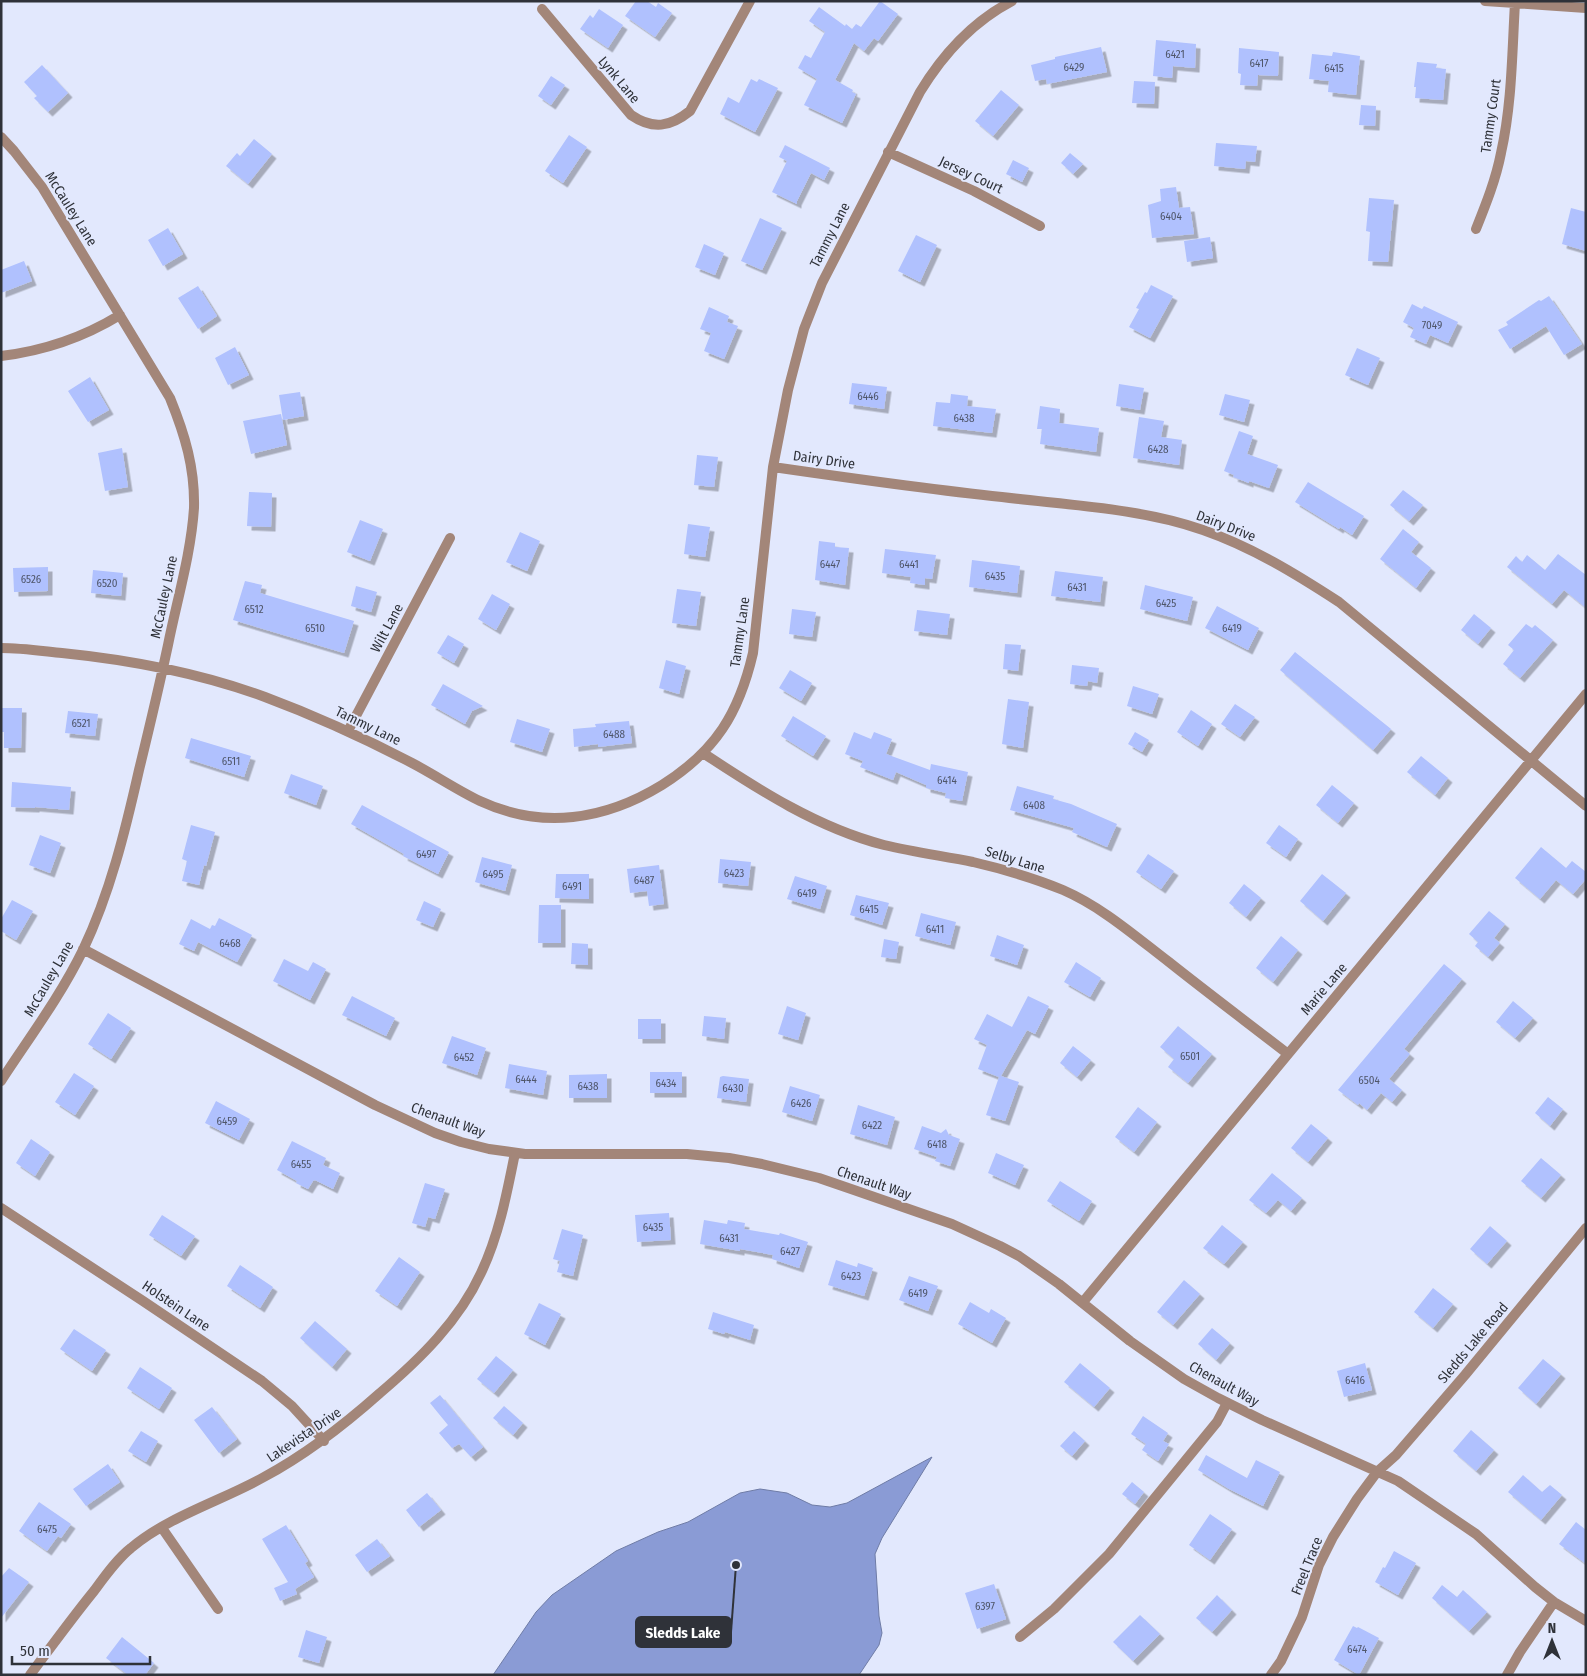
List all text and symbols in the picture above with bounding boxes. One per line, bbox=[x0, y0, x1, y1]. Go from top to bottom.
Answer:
house number: 6421 bbox=[1165, 48, 1185, 61]
street label: Lynk Lane bbox=[594, 53, 644, 107]
house number: 6417 bbox=[1250, 57, 1269, 70]
house number: 6429 bbox=[1064, 61, 1084, 74]
house number: 6415 bbox=[1324, 62, 1344, 75]
street label: Tammy Court bbox=[1477, 77, 1505, 154]
street label: Jersey Court bbox=[936, 153, 1006, 197]
street label: McCauley Lane bbox=[41, 169, 101, 249]
street label: Tammy Lane bbox=[806, 199, 854, 270]
house number: 6404 bbox=[1160, 210, 1183, 223]
house number: 7049 bbox=[1422, 319, 1442, 332]
house number: 6446 bbox=[857, 390, 879, 403]
house number: 6438 bbox=[953, 412, 975, 425]
house number: 6428 bbox=[1148, 443, 1169, 456]
street label: Dairy Drive bbox=[792, 447, 856, 473]
street label: Dairy Drive bbox=[1194, 507, 1258, 545]
street label: McCauley Lane bbox=[147, 554, 181, 640]
house number: 6447 bbox=[820, 558, 841, 571]
house number: 6441 bbox=[899, 558, 919, 571]
house number: 6435 bbox=[985, 570, 1005, 583]
house number: 6526 bbox=[21, 573, 42, 586]
house number: 6520 bbox=[97, 577, 118, 590]
house number: 6431 bbox=[1067, 581, 1087, 594]
street label: Tammy Lane bbox=[727, 596, 753, 668]
house number: 6425 bbox=[1156, 597, 1176, 610]
street label: Wilt Lane bbox=[367, 601, 407, 655]
house number: 6512 bbox=[244, 603, 264, 616]
house number: 6510 bbox=[305, 622, 325, 635]
house number: 6419 bbox=[1222, 622, 1242, 635]
street label: Tammy Lane bbox=[332, 703, 404, 749]
house number: 6521 bbox=[71, 717, 91, 730]
house number: 6488 bbox=[603, 728, 625, 741]
house number: 6511 bbox=[222, 755, 240, 768]
house number: 6414 bbox=[937, 774, 958, 787]
house number: 6408 bbox=[1023, 799, 1046, 812]
street label: Selby Lane bbox=[983, 843, 1047, 877]
house number: 6497 bbox=[416, 848, 437, 861]
house number: 6423 bbox=[724, 867, 744, 880]
house number: 6495 bbox=[483, 868, 503, 881]
house number: 6487 bbox=[634, 874, 655, 887]
house number: 6491 bbox=[562, 880, 582, 893]
house number: 6419 bbox=[797, 887, 817, 900]
house number: 6415 bbox=[859, 903, 879, 916]
house number: 6411 bbox=[926, 923, 944, 936]
house number: 6468 bbox=[219, 937, 241, 950]
street label: McCauley Lane bbox=[21, 938, 77, 1020]
street label: Marie Lane bbox=[1297, 959, 1351, 1018]
house number: 6501 bbox=[1180, 1050, 1200, 1063]
house number: 6452 bbox=[454, 1051, 474, 1064]
house number: 6444 bbox=[515, 1073, 537, 1086]
house number: 6504 bbox=[1358, 1074, 1380, 1087]
house number: 6434 bbox=[656, 1077, 677, 1090]
house number: 6438 bbox=[577, 1080, 599, 1093]
house number: 6430 bbox=[722, 1082, 744, 1095]
house number: 6426 bbox=[791, 1097, 812, 1110]
street label: Chenault Way bbox=[409, 1099, 488, 1141]
house number: 6459 bbox=[217, 1115, 237, 1128]
house number: 6422 bbox=[862, 1119, 882, 1132]
house number: 6418 bbox=[927, 1138, 947, 1151]
house number: 6455 bbox=[291, 1158, 311, 1171]
street label: Chenault Way bbox=[835, 1162, 914, 1204]
house number: 6435 bbox=[643, 1221, 663, 1234]
house number: 6431 bbox=[719, 1232, 739, 1245]
house number: 6427 bbox=[780, 1245, 800, 1258]
house number: 6423 bbox=[841, 1270, 861, 1283]
street label: Holstein Lane bbox=[139, 1277, 213, 1335]
house number: 6419 bbox=[908, 1287, 928, 1300]
street label: Sledds Lake Road bbox=[1434, 1299, 1512, 1387]
street label: Chenault Way bbox=[1186, 1358, 1263, 1411]
house number: 6416 bbox=[1345, 1374, 1366, 1387]
street label: Lakevista Drive bbox=[264, 1404, 345, 1466]
house number: 6475 bbox=[37, 1523, 57, 1536]
street label: Freel Trace bbox=[1288, 1534, 1326, 1597]
house number: 6397 bbox=[975, 1600, 995, 1613]
north arrow bbox=[1527, 1616, 1577, 1666]
callout: Sledds Lake bbox=[636, 1617, 731, 1647]
text: N bbox=[1548, 1620, 1556, 1637]
text: Sledds Lake bbox=[646, 1624, 721, 1642]
scale bar bbox=[12, 1634, 150, 1666]
text: 50 m bbox=[20, 1642, 50, 1660]
house number: 6474 bbox=[1347, 1643, 1368, 1656]

